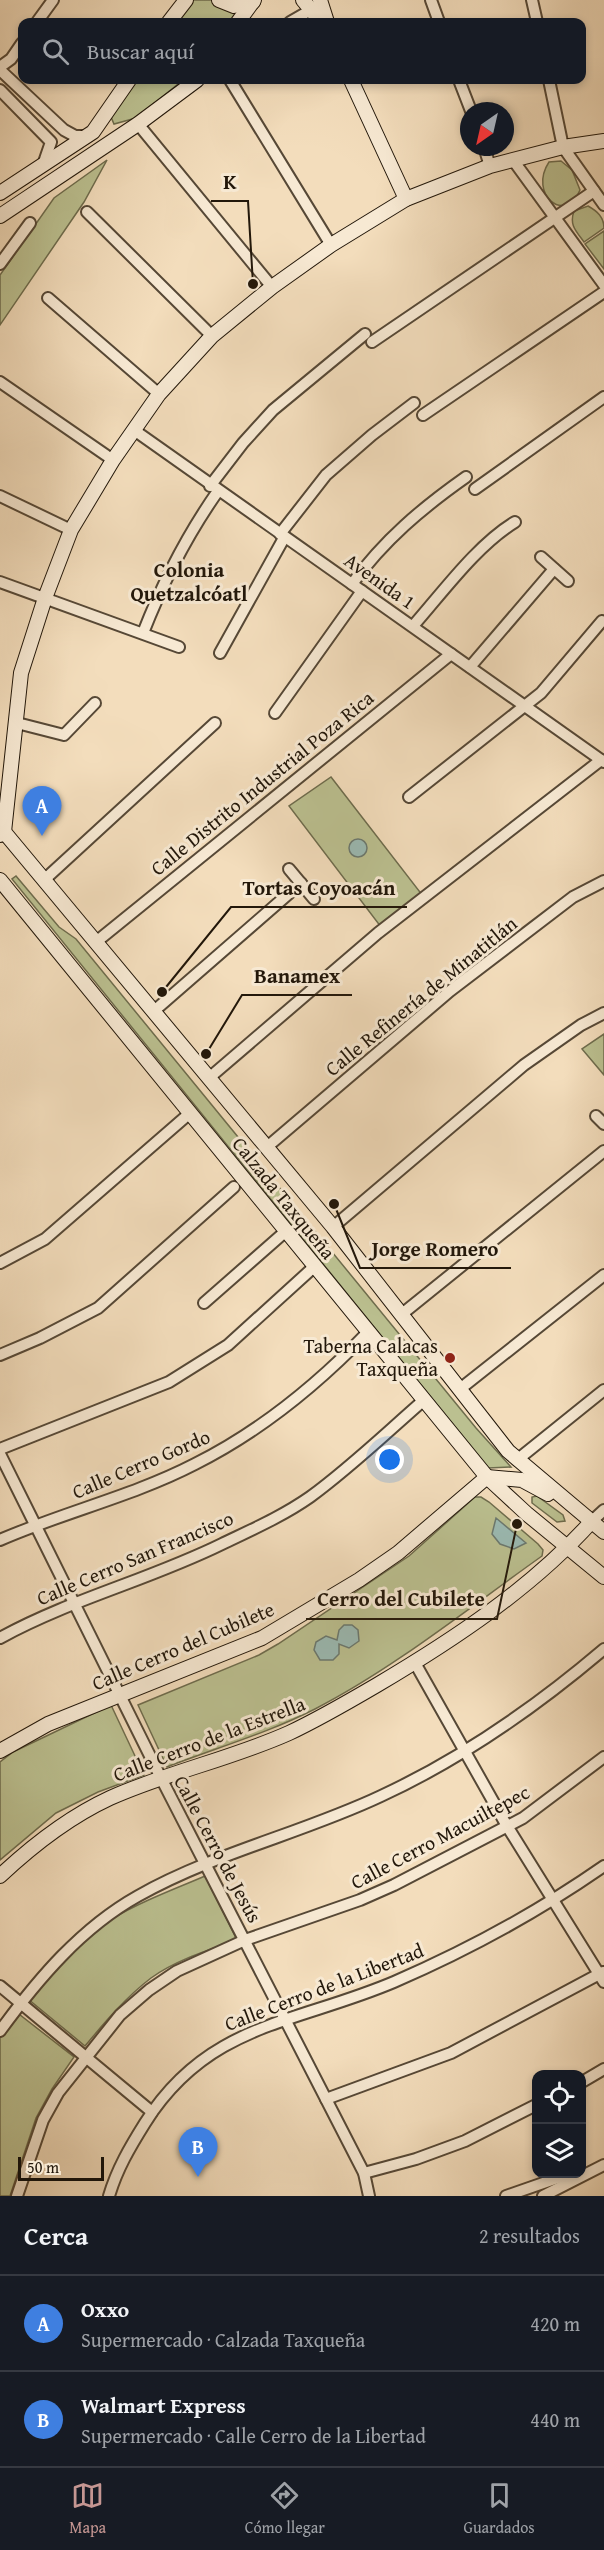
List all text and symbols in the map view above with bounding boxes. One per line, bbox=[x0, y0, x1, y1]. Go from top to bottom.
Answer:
search box bbox=[18, 18, 586, 84]
icon: search bbox=[39, 35, 72, 68]
text: Buscar aquí bbox=[87, 35, 194, 67]
north arrow bbox=[460, 102, 514, 156]
callout: K bbox=[211, 162, 248, 201]
text: K bbox=[223, 166, 237, 197]
street label: Avenida 1 bbox=[339, 545, 422, 616]
district label: Colonia Quetzalcóatl bbox=[131, 554, 248, 609]
street label: Calle Distrito Industrial Poza Rica bbox=[144, 683, 380, 882]
pin: A bbox=[22, 786, 62, 836]
callout: Tortas Coyoacán bbox=[231, 868, 407, 907]
text: Tortas Coyoacán bbox=[243, 872, 396, 903]
street label: Calle Refinería de Minatitlán bbox=[318, 909, 523, 1082]
callout: Banamex bbox=[242, 956, 352, 995]
text: Banamex bbox=[254, 960, 340, 991]
street label: Calzada Taxqueña bbox=[226, 1130, 343, 1266]
callout: Jorge Romero bbox=[360, 1229, 511, 1268]
text: Jorge Romero bbox=[368, 1233, 499, 1264]
place label: Taberna Calacas Taxqueña bbox=[303, 1331, 439, 1383]
marker: Taberna Calacas Taxqueña bbox=[443, 1351, 457, 1365]
street label: Calle Cerro Gordo bbox=[67, 1421, 214, 1506]
your location bbox=[375, 1445, 404, 1474]
street label: Calle Cerro San Francisco bbox=[32, 1503, 238, 1612]
callout: Cerro del Cubilete bbox=[306, 1580, 497, 1619]
text: Cerro del Cubilete bbox=[317, 1583, 485, 1614]
street label: Calle Cerro del Cubilete bbox=[87, 1594, 278, 1697]
street label: Calle Cerro de la Estrella bbox=[109, 1688, 309, 1789]
street label: Calle Cerro de Jesús bbox=[167, 1770, 270, 1928]
street label: Calle Cerro Macuiltepec bbox=[345, 1777, 534, 1896]
street label: Calle Cerro de la Libertad bbox=[220, 1935, 428, 2038]
map controls bbox=[532, 2070, 586, 2178]
button: locate bbox=[532, 2070, 586, 2124]
button: layers bbox=[532, 2124, 586, 2178]
pin: B bbox=[178, 2128, 218, 2177]
scale bar bbox=[18, 2154, 104, 2182]
text: 50 m bbox=[27, 2155, 59, 2179]
text: Cerca bbox=[24, 2216, 88, 2255]
text: 2 resultados bbox=[479, 2221, 580, 2250]
text: Oxxo bbox=[81, 2293, 129, 2325]
text: A bbox=[37, 2309, 50, 2338]
text: 420 m bbox=[530, 2309, 580, 2338]
text: Supermercado · Calzada Taxqueña bbox=[81, 2325, 365, 2354]
text: Walmart Express bbox=[81, 2389, 246, 2421]
text: B bbox=[37, 2405, 50, 2434]
text: 440 m bbox=[530, 2405, 580, 2434]
text: Supermercado · Calle Cerro de la Libertad bbox=[81, 2421, 426, 2450]
tab: Mapa bbox=[69, 2479, 106, 2539]
tab: Cómo llegar bbox=[245, 2479, 325, 2539]
tab: Guardados bbox=[463, 2479, 535, 2539]

